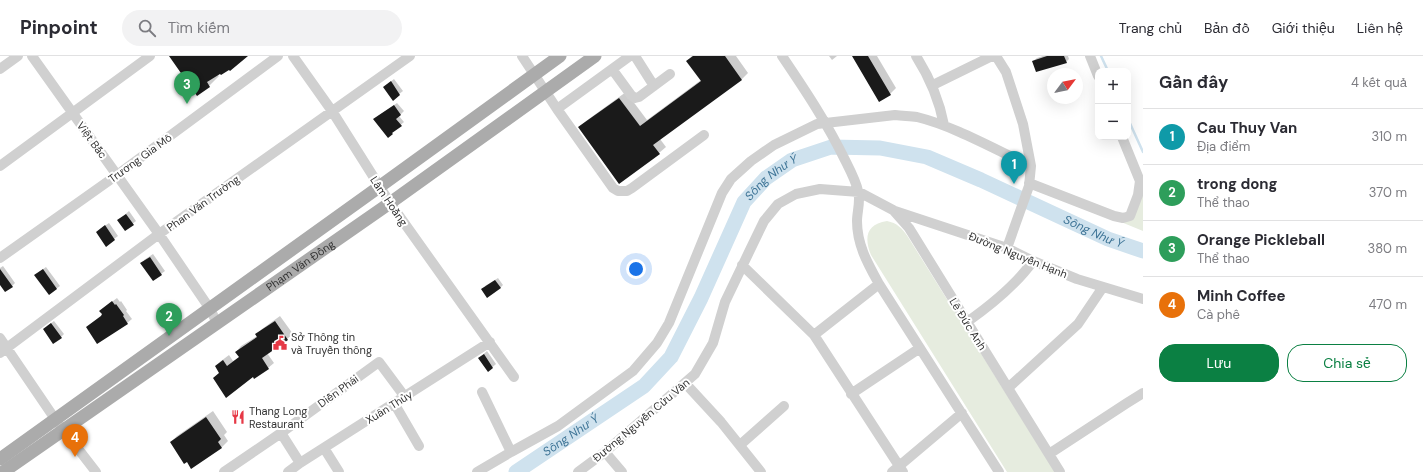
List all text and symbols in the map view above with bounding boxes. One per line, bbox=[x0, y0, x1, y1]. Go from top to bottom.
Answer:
search box bbox=[122, 10, 402, 46]
text: Pinpoint bbox=[20, 15, 98, 40]
icon: search bbox=[136, 17, 158, 39]
text: Tìm kiếm bbox=[168, 18, 230, 38]
text: Trang chủ bbox=[1119, 19, 1182, 37]
text: Bản đồ bbox=[1204, 19, 1250, 37]
text: Giới thiệu bbox=[1272, 19, 1335, 37]
text: Liên hệ bbox=[1357, 19, 1403, 37]
north arrow bbox=[1047, 68, 1083, 104]
map controls bbox=[1095, 68, 1131, 140]
button: + bbox=[1095, 68, 1131, 104]
pin: 3 bbox=[174, 71, 200, 104]
text: Gần đây bbox=[1159, 71, 1228, 93]
text: 4 kết quả bbox=[1351, 74, 1407, 91]
button: − bbox=[1095, 104, 1131, 140]
text: Cau Thuy Van bbox=[1197, 118, 1297, 138]
street label: Việt Bắc bbox=[74, 119, 110, 161]
text: 1 bbox=[1170, 128, 1174, 145]
text: 310 m bbox=[1372, 128, 1407, 145]
street label: Trương Gia Mô bbox=[105, 130, 175, 186]
text: Địa điểm bbox=[1197, 138, 1250, 155]
water label: Sông Như Ý bbox=[741, 151, 800, 204]
pin: 1 bbox=[1001, 151, 1027, 184]
street label: Phan Văn Trường bbox=[164, 172, 242, 234]
street label: Lâm Hoằng bbox=[367, 173, 411, 229]
text: trong dong bbox=[1197, 174, 1278, 194]
text: 2 bbox=[1168, 184, 1176, 201]
text: 370 m bbox=[1369, 184, 1407, 201]
text: Thể thao bbox=[1197, 194, 1250, 211]
water label: Sông Như Ý bbox=[1061, 211, 1127, 252]
street label: Đường Nguyễn Hạnh bbox=[967, 229, 1069, 281]
text: Orange Pickleball bbox=[1197, 230, 1325, 250]
street label: Phạm Văn Đồng bbox=[263, 237, 337, 294]
text: 3 bbox=[1168, 240, 1176, 257]
text: 380 m bbox=[1367, 240, 1407, 257]
text: Thể thao bbox=[1197, 250, 1250, 267]
your location bbox=[626, 259, 646, 279]
text: Minh Coffee bbox=[1197, 286, 1286, 306]
street label: Lê Đức Anh bbox=[946, 295, 990, 353]
text: 4 bbox=[1168, 296, 1176, 313]
text: 470 m bbox=[1368, 296, 1407, 313]
pin: 2 bbox=[156, 303, 182, 336]
text: Cà phê bbox=[1197, 306, 1240, 323]
place label: Sở Thông tin và Truyền thông bbox=[291, 330, 372, 357]
public building icon: Sở Thông tin và Truyền thông bbox=[272, 335, 288, 351]
button: Lưu bbox=[1159, 344, 1279, 382]
button: Chia sẻ bbox=[1287, 344, 1407, 382]
street label: Diễn Phái bbox=[315, 372, 361, 410]
street label: Đường Nguyễn Cửu Vân bbox=[590, 375, 692, 465]
street label: Xuân Thủy bbox=[363, 387, 415, 427]
place label: Thang Long Restaurant bbox=[249, 404, 307, 431]
restaurant icon: Thang Long Restaurant bbox=[230, 409, 246, 425]
water label: Sông Như Ý bbox=[540, 410, 603, 460]
pin: 4 bbox=[62, 424, 88, 457]

